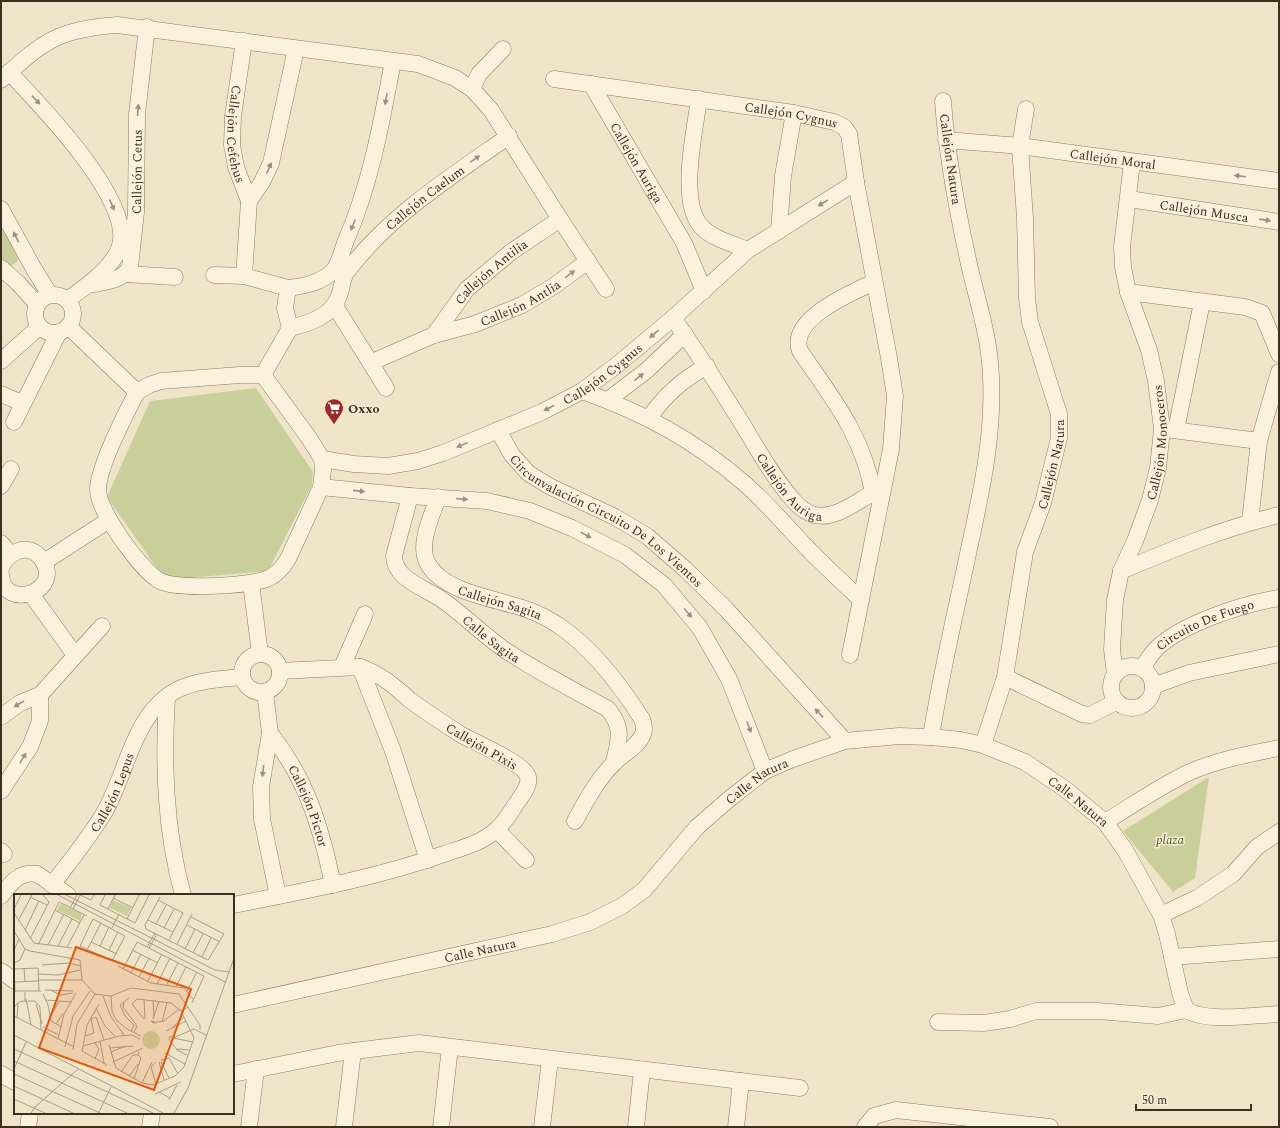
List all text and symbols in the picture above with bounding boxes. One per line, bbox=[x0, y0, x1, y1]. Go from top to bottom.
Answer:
street label: Callejón Cefehus bbox=[221, 84, 250, 186]
one-way arrow bbox=[382, 93, 388, 105]
one-way arrow bbox=[31, 95, 41, 105]
street label: Callejón Cygnus bbox=[743, 97, 842, 134]
one-way arrow bbox=[134, 104, 141, 116]
street label: Callejón Natura bbox=[934, 112, 966, 207]
street label: Callejón Auriga bbox=[604, 119, 668, 208]
street label: Callejón Cetus bbox=[127, 129, 148, 214]
street label: Callejón Moral bbox=[1069, 144, 1157, 175]
one-way arrow bbox=[470, 155, 480, 163]
street label: Callejón Caelum bbox=[381, 161, 469, 236]
one-way arrow bbox=[266, 162, 272, 173]
one-way arrow bbox=[1234, 173, 1246, 179]
street label: Callejón Musca bbox=[1158, 195, 1250, 228]
one-way arrow bbox=[109, 199, 115, 211]
one-way arrow bbox=[818, 199, 828, 207]
one-way arrow bbox=[1258, 217, 1271, 223]
one-way arrow bbox=[350, 219, 356, 230]
one-way arrow bbox=[13, 231, 20, 243]
street label: Callejón Antilia bbox=[450, 234, 533, 309]
one-way arrow bbox=[565, 270, 576, 278]
street label: Callejón Antlia bbox=[477, 275, 566, 332]
one-way arrow bbox=[649, 329, 660, 338]
street label: Callejón Cygnus bbox=[559, 339, 647, 410]
one-way arrow bbox=[634, 372, 645, 381]
street label: Callejón Monoceros bbox=[1141, 384, 1173, 502]
supermarket icon: Oxxo bbox=[323, 397, 345, 425]
place label: Oxxo bbox=[348, 399, 380, 419]
one-way arrow bbox=[543, 405, 554, 412]
street label: Callejón Natura bbox=[1032, 419, 1070, 513]
one-way arrow bbox=[456, 442, 467, 448]
street label: Callejón Auriga bbox=[751, 449, 824, 527]
street label: Circunvalación Circuito De Los Vientos bbox=[505, 450, 707, 592]
one-way arrow bbox=[353, 488, 365, 495]
one-way arrow bbox=[456, 495, 469, 502]
one-way arrow bbox=[580, 532, 592, 538]
street label: Callejón Sagita bbox=[454, 580, 546, 626]
street label: Circuito De Fuego bbox=[1152, 595, 1256, 656]
one-way arrow bbox=[684, 608, 693, 618]
street label: Calle Sagita bbox=[457, 610, 524, 669]
one-way arrow bbox=[14, 700, 24, 708]
one-way arrow bbox=[814, 708, 824, 718]
street label: Callejón Pixis bbox=[442, 718, 521, 776]
one-way arrow bbox=[746, 722, 752, 734]
street label: Callejón Lepus bbox=[85, 750, 140, 837]
one-way arrow bbox=[19, 752, 26, 764]
street label: Calle Natura bbox=[721, 753, 792, 810]
street label: Callejón Pictor bbox=[283, 761, 333, 849]
one-way arrow bbox=[260, 765, 266, 777]
street label: Calle Natura bbox=[1043, 771, 1113, 833]
park label: plaza bbox=[1155, 830, 1184, 850]
inset map bbox=[14, 894, 234, 1114]
street label: Calle Natura bbox=[442, 933, 519, 969]
scale bar bbox=[1136, 1086, 1251, 1112]
text: 50 m bbox=[1142, 1091, 1167, 1110]

